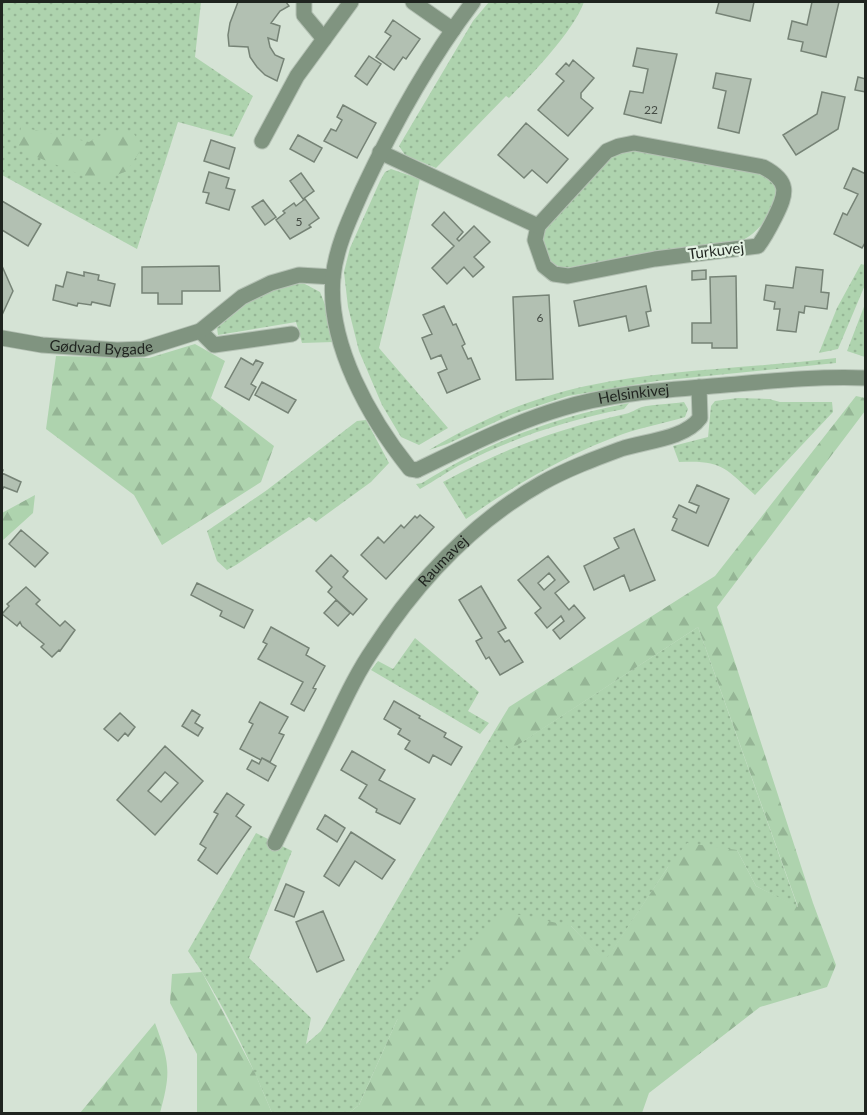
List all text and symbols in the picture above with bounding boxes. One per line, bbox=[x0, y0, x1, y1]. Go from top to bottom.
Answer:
house number: 22 bbox=[644, 102, 658, 117]
house number: 5 bbox=[296, 214, 303, 229]
street label: Turkuvej bbox=[687, 238, 745, 262]
house number: 6 bbox=[537, 310, 544, 325]
street label: Gødvad Bygade bbox=[49, 336, 155, 358]
street label: Helsinkivej bbox=[597, 380, 670, 407]
street label: Raumavej bbox=[414, 531, 471, 590]

